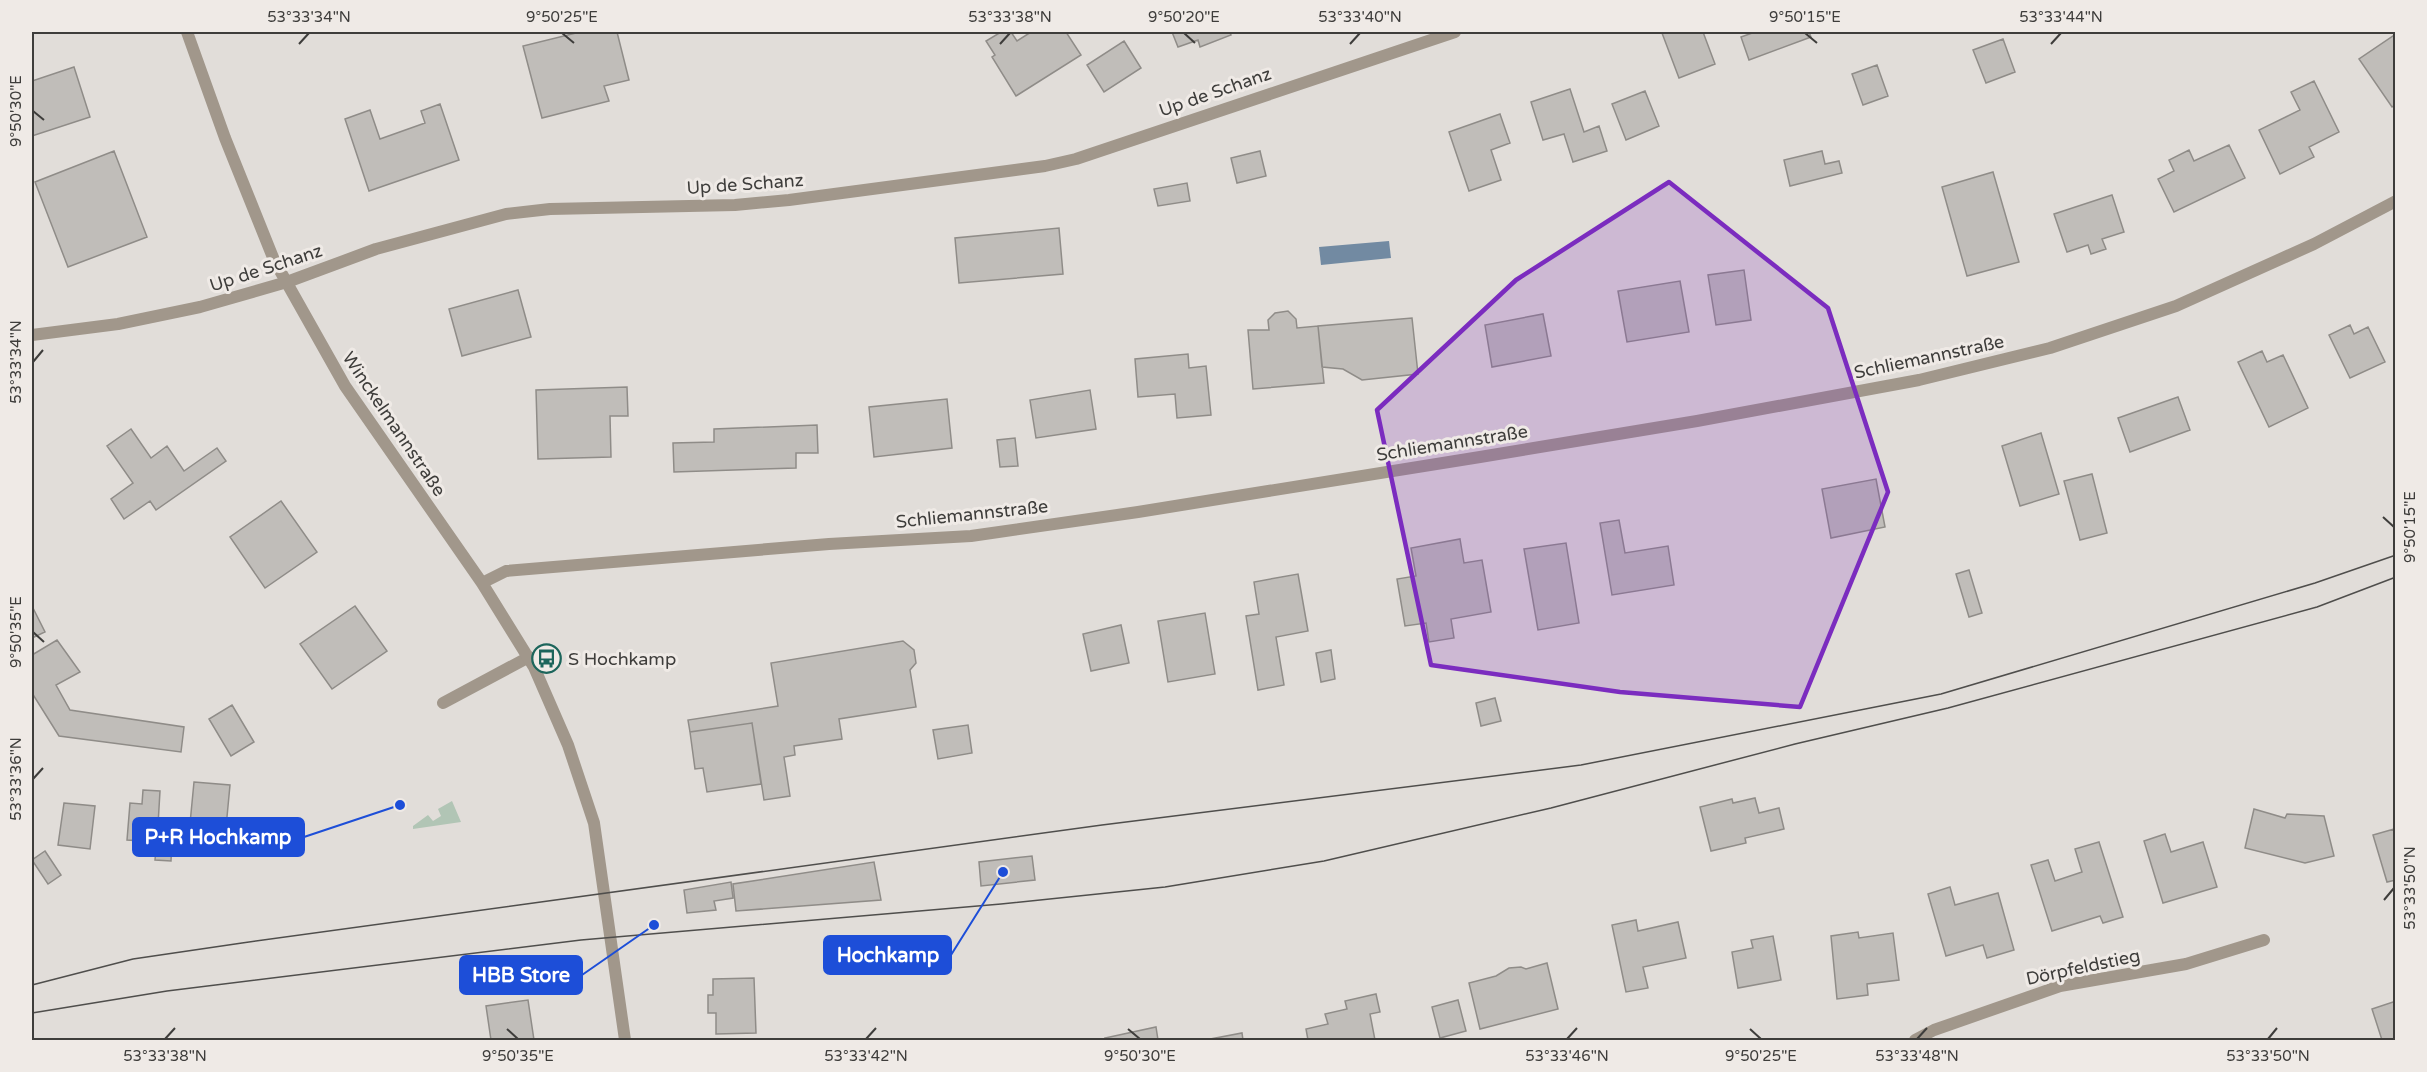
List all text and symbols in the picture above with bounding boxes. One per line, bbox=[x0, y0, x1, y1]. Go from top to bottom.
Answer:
text: 53°33'34"N bbox=[267, 8, 351, 26]
text: 9°50'25"E bbox=[526, 8, 598, 26]
text: 53°33'38"N bbox=[968, 8, 1052, 26]
text: 9°50'20"E bbox=[1148, 8, 1220, 26]
text: 53°33'40"N bbox=[1318, 8, 1402, 26]
text: 9°50'15"E bbox=[1769, 8, 1841, 26]
text: 53°33'44"N bbox=[2019, 8, 2103, 26]
street label: Up de Schanz bbox=[1156, 62, 1274, 121]
text: 9°50'30"E bbox=[7, 75, 25, 147]
street label: Up de Schanz bbox=[686, 169, 804, 199]
street label: Up de Schanz bbox=[207, 239, 325, 297]
text: 53°33'34"N bbox=[7, 320, 25, 404]
street label: Schliemannstraße bbox=[1852, 330, 2006, 384]
street label: Winckelmannstraße bbox=[337, 348, 451, 500]
street label: Schliemannstraße bbox=[1375, 420, 1529, 466]
text: 9°50'15"E bbox=[2401, 491, 2419, 563]
street label: Schliemannstraße bbox=[895, 495, 1049, 533]
text: 9°50'35"E bbox=[7, 596, 25, 668]
bus stop icon: S Hochkamp bbox=[531, 643, 563, 675]
place label: S Hochkamp bbox=[568, 648, 676, 670]
text: 53°33'36"N bbox=[7, 737, 25, 821]
callout: P+R Hochkamp bbox=[133, 818, 304, 856]
text: P+R Hochkamp bbox=[145, 826, 292, 850]
text: 53°33'50"N bbox=[2401, 846, 2419, 930]
callout: Hochkamp bbox=[824, 936, 951, 974]
text: Hochkamp bbox=[837, 944, 940, 968]
street label: Dörpfeldstieg bbox=[2024, 944, 2142, 990]
callout: HBB Store bbox=[460, 956, 582, 994]
text: HBB Store bbox=[472, 964, 570, 988]
text: 53°33'38"N bbox=[123, 1047, 207, 1065]
text: 9°50'35"E bbox=[482, 1047, 554, 1065]
text: 53°33'42"N bbox=[824, 1047, 908, 1065]
text: 9°50'30"E bbox=[1104, 1047, 1176, 1065]
text: 53°33'46"N bbox=[1525, 1047, 1609, 1065]
text: 9°50'25"E bbox=[1725, 1047, 1797, 1065]
text: 53°33'48"N bbox=[1875, 1047, 1959, 1065]
text: 53°33'50"N bbox=[2226, 1047, 2310, 1065]

